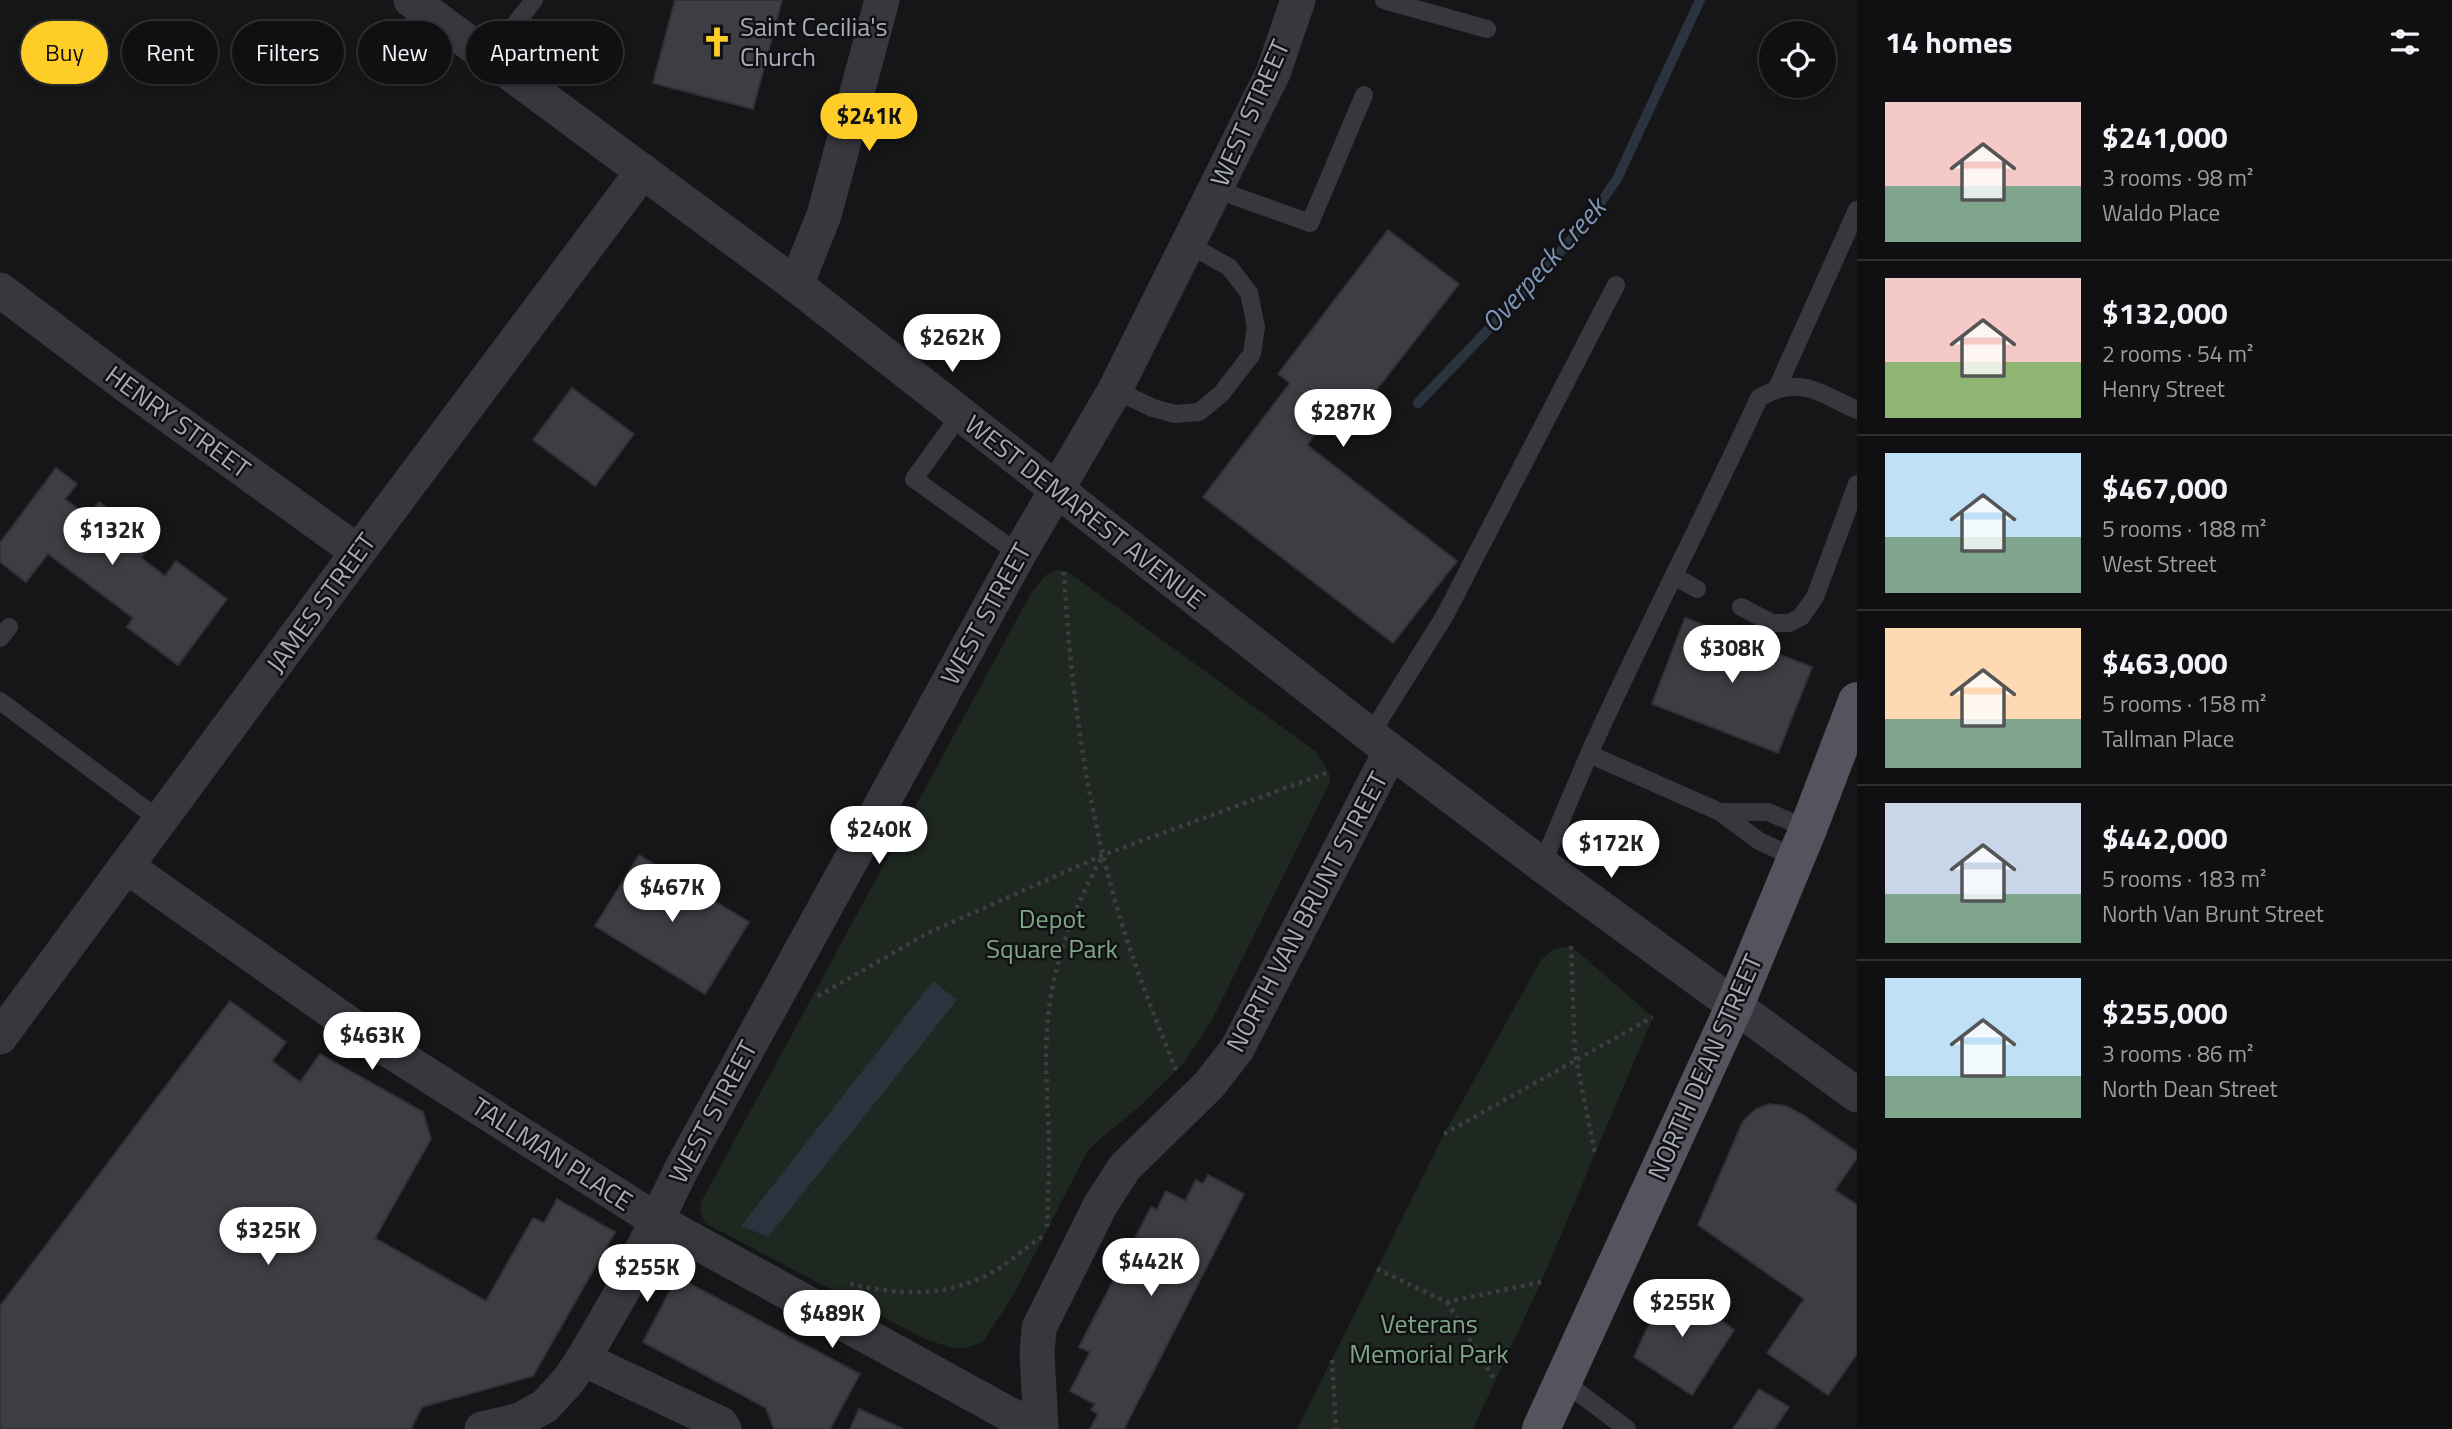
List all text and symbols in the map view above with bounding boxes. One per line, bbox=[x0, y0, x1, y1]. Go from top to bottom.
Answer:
place label: Saint Cecilia's Church bbox=[740, 7, 888, 76]
text: 14 homes bbox=[1885, 19, 2012, 65]
chip: Buy bbox=[21, 21, 108, 84]
chip: Rent bbox=[122, 21, 218, 84]
chip: Filters bbox=[232, 21, 344, 84]
chip: New bbox=[358, 21, 452, 84]
chip: Apartment bbox=[466, 21, 623, 84]
map controls bbox=[1759, 21, 1836, 98]
button: locate bbox=[1759, 21, 1836, 98]
icon: filters bbox=[2386, 23, 2424, 61]
church icon: Saint Cecilia's Church bbox=[700, 25, 734, 59]
street label: WEST STREET bbox=[1200, 33, 1299, 192]
pin: $241K bbox=[820, 94, 918, 153]
text: $241K bbox=[836, 98, 902, 133]
text: $241,000 bbox=[2102, 114, 2228, 160]
icon: home bbox=[1941, 130, 2025, 214]
text: 3 rooms · 98 m² bbox=[2102, 160, 2253, 195]
water label: Overpeck Creek bbox=[1470, 185, 1618, 342]
text: Waldo Place bbox=[2102, 195, 2220, 230]
text: $132,000 bbox=[2102, 290, 2228, 336]
icon: home bbox=[1941, 306, 2025, 390]
pin: $262K bbox=[903, 314, 1001, 374]
text: $262K bbox=[919, 319, 985, 354]
text: 2 rooms · 54 m² bbox=[2102, 336, 2253, 371]
street label: HENRY STREET bbox=[98, 356, 259, 488]
text: Henry Street bbox=[2102, 371, 2225, 406]
pin: $287K bbox=[1294, 390, 1392, 449]
text: $287K bbox=[1310, 394, 1376, 429]
street label: WEST DEMAREST AVENUE bbox=[957, 405, 1214, 618]
text: $467,000 bbox=[2102, 465, 2228, 511]
icon: home bbox=[1941, 481, 2025, 565]
pin: $132K bbox=[63, 508, 161, 567]
text: 5 rooms · 188 m² bbox=[2102, 511, 2266, 546]
text: $132K bbox=[79, 512, 145, 547]
street label: JAMES STREET bbox=[256, 524, 385, 681]
street label: WEST STREET bbox=[930, 535, 1041, 692]
text: West Street bbox=[2102, 546, 2217, 581]
pin: $308K bbox=[1683, 626, 1781, 685]
text: $308K bbox=[1699, 630, 1765, 665]
text: $463,000 bbox=[2102, 640, 2228, 686]
icon: home bbox=[1941, 656, 2025, 740]
text: 5 rooms · 158 m² bbox=[2102, 686, 2266, 721]
text: Tallman Place bbox=[2102, 721, 2234, 756]
street label: NORTH VAN BRUNT STREET bbox=[1216, 764, 1397, 1059]
pin: $240K bbox=[830, 806, 928, 866]
text: $240K bbox=[846, 811, 912, 846]
text: $442,000 bbox=[2102, 815, 2228, 861]
pin: $172K bbox=[1562, 820, 1660, 880]
text: $172K bbox=[1578, 825, 1644, 860]
icon: home bbox=[1941, 831, 2025, 915]
text: 5 rooms · 183 m² bbox=[2102, 861, 2266, 896]
pin: $467K bbox=[623, 864, 721, 924]
text: $467K bbox=[639, 869, 705, 904]
text: North Van Brunt Street bbox=[2102, 896, 2324, 931]
park label: Depot Square Park bbox=[986, 899, 1118, 968]
street label: NORTH DEAN STREET bbox=[1637, 947, 1772, 1186]
text: $255,000 bbox=[2102, 990, 2228, 1036]
icon: home bbox=[1941, 1006, 2025, 1090]
pin: $463K bbox=[323, 1012, 421, 1072]
text: $463K bbox=[339, 1017, 405, 1052]
street label: WEST STREET bbox=[658, 1033, 767, 1190]
text: 3 rooms · 86 m² bbox=[2102, 1036, 2253, 1071]
text: North Dean Street bbox=[2102, 1071, 2278, 1106]
street label: TALLMAN PLACE bbox=[464, 1087, 641, 1220]
pin: $325K bbox=[219, 1208, 317, 1267]
text: $325K bbox=[235, 1212, 301, 1247]
pin: $442K bbox=[1102, 1238, 1200, 1298]
text: $442K bbox=[1118, 1243, 1184, 1278]
pin: $255K bbox=[598, 1244, 696, 1304]
text: $255K bbox=[614, 1249, 680, 1284]
pin: $255K bbox=[1633, 1280, 1731, 1339]
text: $255K bbox=[1649, 1284, 1715, 1319]
pin: $489K bbox=[783, 1290, 881, 1350]
text: $489K bbox=[799, 1295, 865, 1330]
park label: Veterans Memorial Park bbox=[1349, 1304, 1509, 1373]

